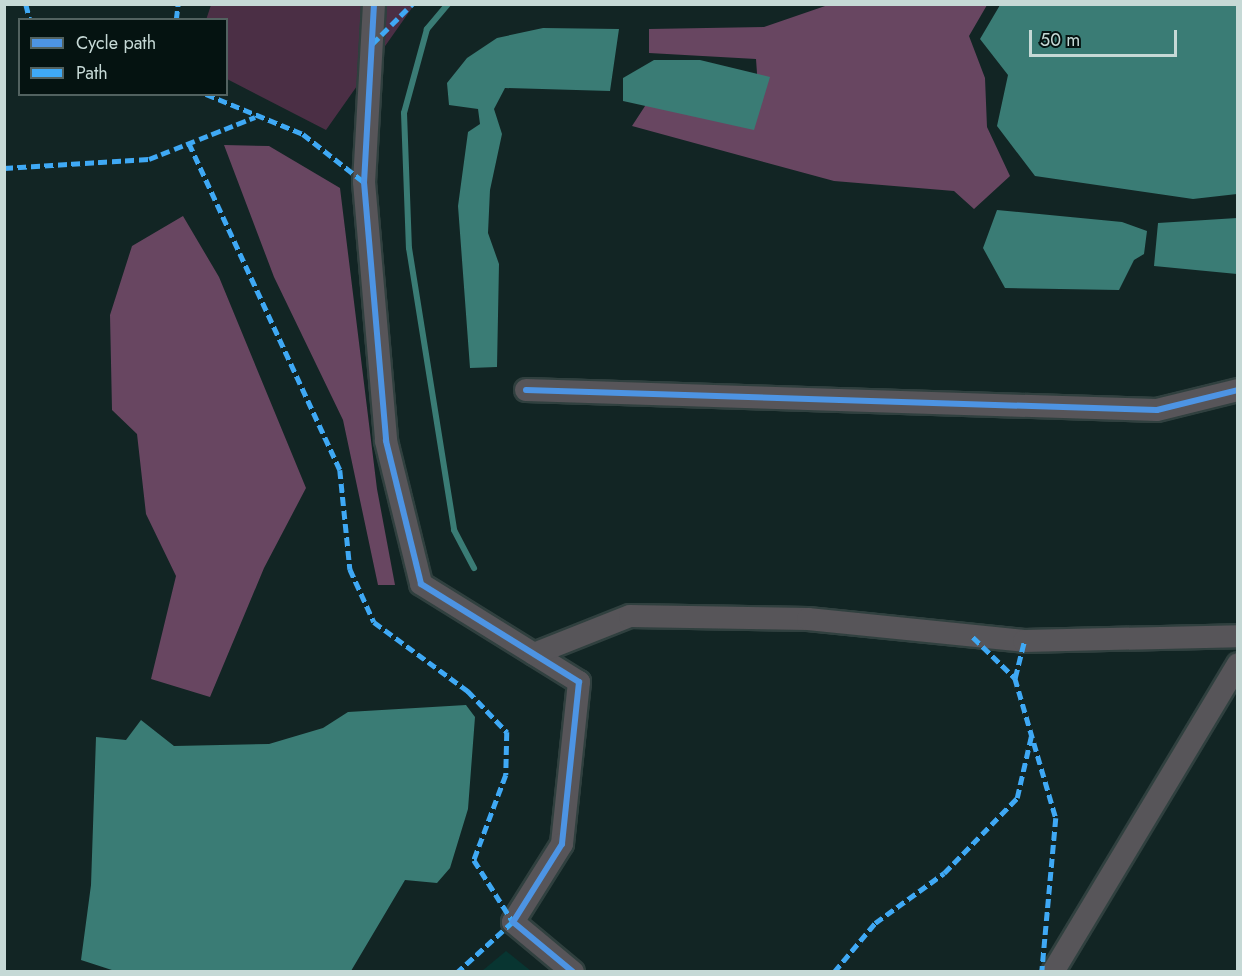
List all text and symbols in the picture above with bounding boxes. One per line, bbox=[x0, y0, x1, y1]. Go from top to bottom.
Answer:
legend bbox=[18, 18, 228, 96]
scale bar bbox=[1032, 18, 1180, 56]
text: 50 m bbox=[1040, 27, 1080, 53]
text: Cycle path bbox=[76, 30, 156, 56]
text: Path bbox=[76, 60, 108, 86]

